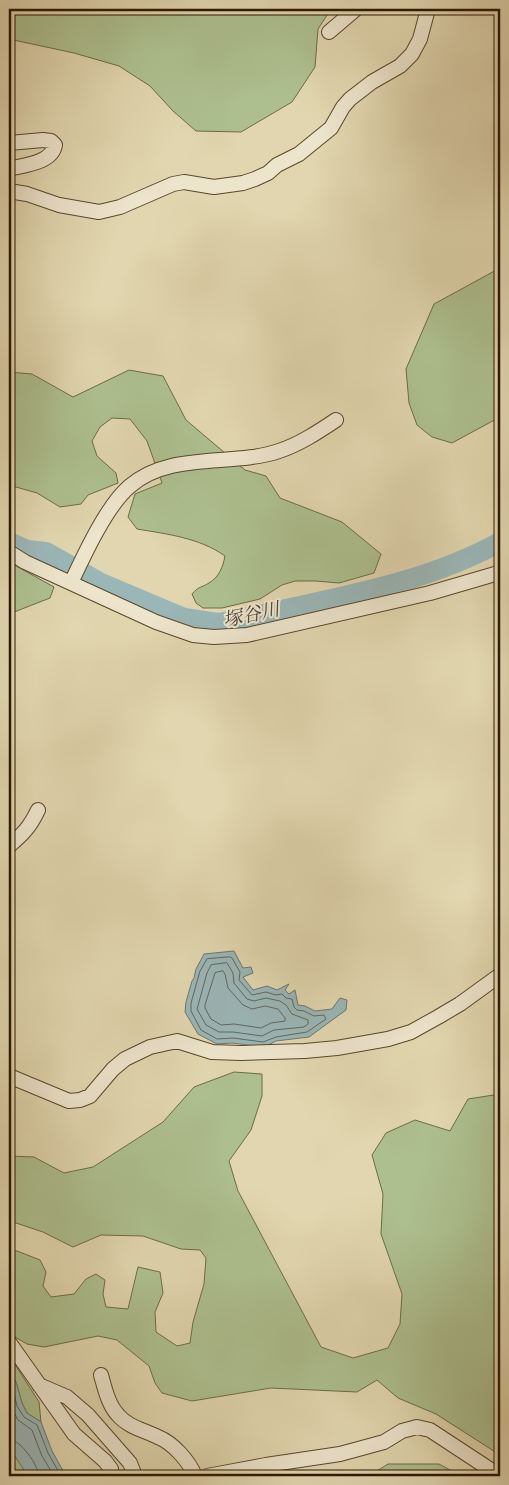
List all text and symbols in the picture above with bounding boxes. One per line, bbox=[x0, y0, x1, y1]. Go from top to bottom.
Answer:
water label: 塚谷川 bbox=[221, 597, 284, 635]

